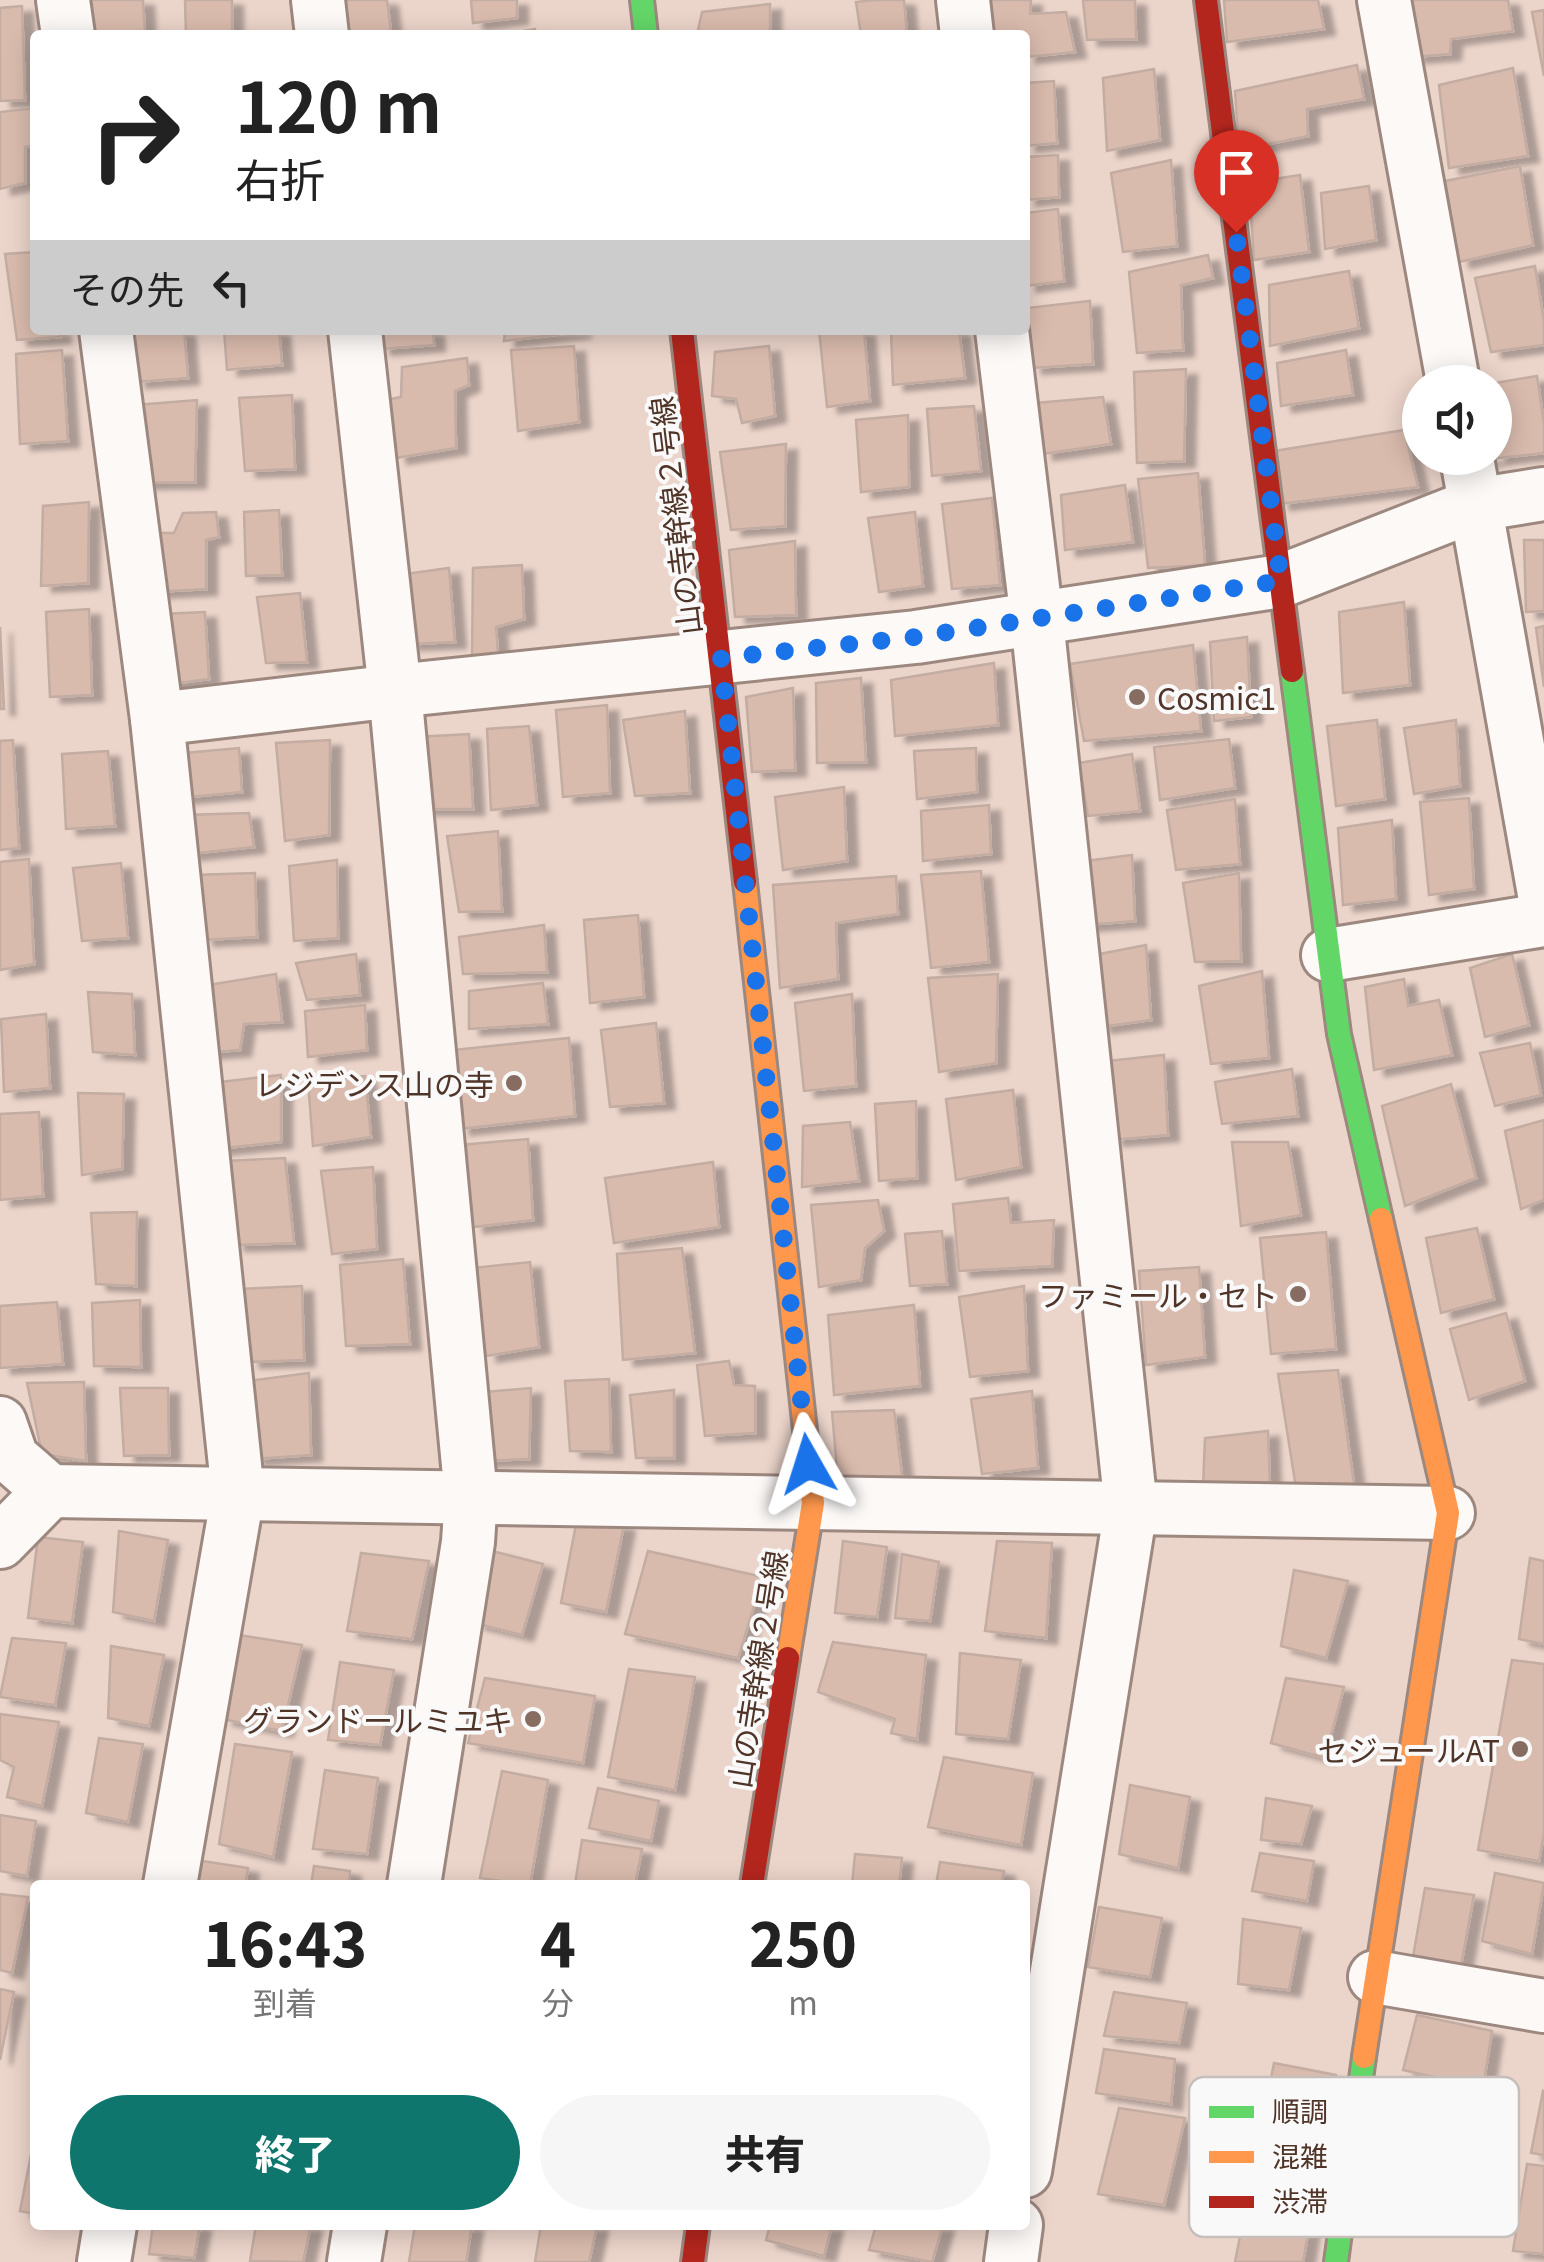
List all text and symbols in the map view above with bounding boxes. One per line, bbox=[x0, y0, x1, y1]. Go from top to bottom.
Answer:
text: 120 m bbox=[235, 52, 442, 153]
icon: right bbox=[70, 70, 200, 200]
pin bbox=[1194, 130, 1279, 233]
text: 右折 bbox=[235, 145, 325, 210]
icon: arrive bbox=[1209, 145, 1264, 200]
text: その先 bbox=[70, 260, 184, 315]
icon: left bbox=[204, 260, 259, 315]
map controls bbox=[1402, 365, 1512, 475]
button: sound bbox=[1402, 365, 1512, 475]
street label: 山の寺幹線２号線 bbox=[638, 394, 710, 638]
place label: Cosmic1 bbox=[1157, 675, 1276, 719]
marker: Cosmic1 bbox=[1126, 686, 1148, 708]
place label: レジデンス山の寺 bbox=[255, 1061, 494, 1105]
marker: レジデンス山の寺 bbox=[503, 1072, 525, 1094]
place label: ファミール・セト bbox=[1038, 1272, 1278, 1316]
marker: ファミール・セト bbox=[1287, 1283, 1309, 1305]
position arrow bbox=[756, 1412, 860, 1516]
street label: 山の寺幹線２号線 bbox=[715, 1547, 797, 1791]
place label: グランドールミユキ bbox=[243, 1697, 513, 1741]
marker: グランドールミユキ bbox=[522, 1708, 544, 1730]
place label: セジュールAT bbox=[1318, 1727, 1500, 1771]
marker: セジュールAT bbox=[1509, 1738, 1531, 1760]
text: 16:43 bbox=[203, 1897, 367, 1984]
text: 4 bbox=[540, 1897, 576, 1984]
text: 250 bbox=[749, 1897, 857, 1984]
text: 到着 bbox=[253, 1978, 317, 2024]
text: 分 bbox=[542, 1978, 574, 2024]
text: m bbox=[788, 1978, 818, 2024]
legend bbox=[1189, 2077, 1519, 2237]
text: 順調 bbox=[1272, 2090, 1328, 2130]
button: 終了 bbox=[70, 2095, 520, 2210]
button: 共有 bbox=[540, 2095, 990, 2210]
text: 混雑 bbox=[1272, 2135, 1328, 2175]
text: 渋滞 bbox=[1272, 2180, 1328, 2220]

